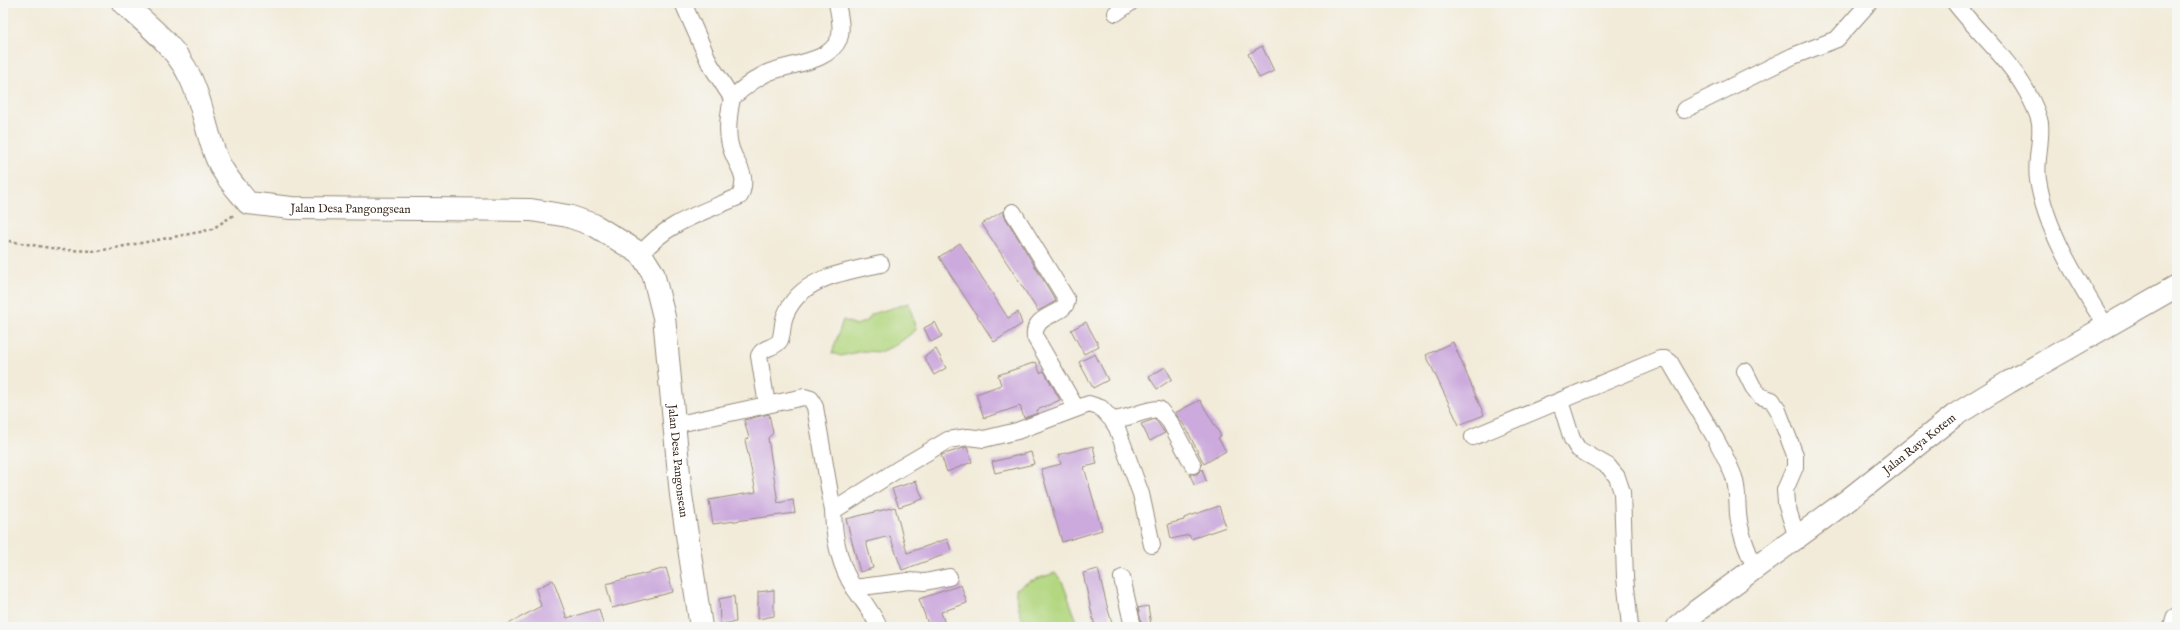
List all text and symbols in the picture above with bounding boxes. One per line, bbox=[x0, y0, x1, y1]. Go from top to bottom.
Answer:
street label: Jalan Desa Pangongsean bbox=[289, 201, 411, 217]
street label: Jalan Desa Pangonsean bbox=[663, 402, 691, 519]
street label: Jalan Raya Kotem bbox=[1878, 410, 1959, 480]

